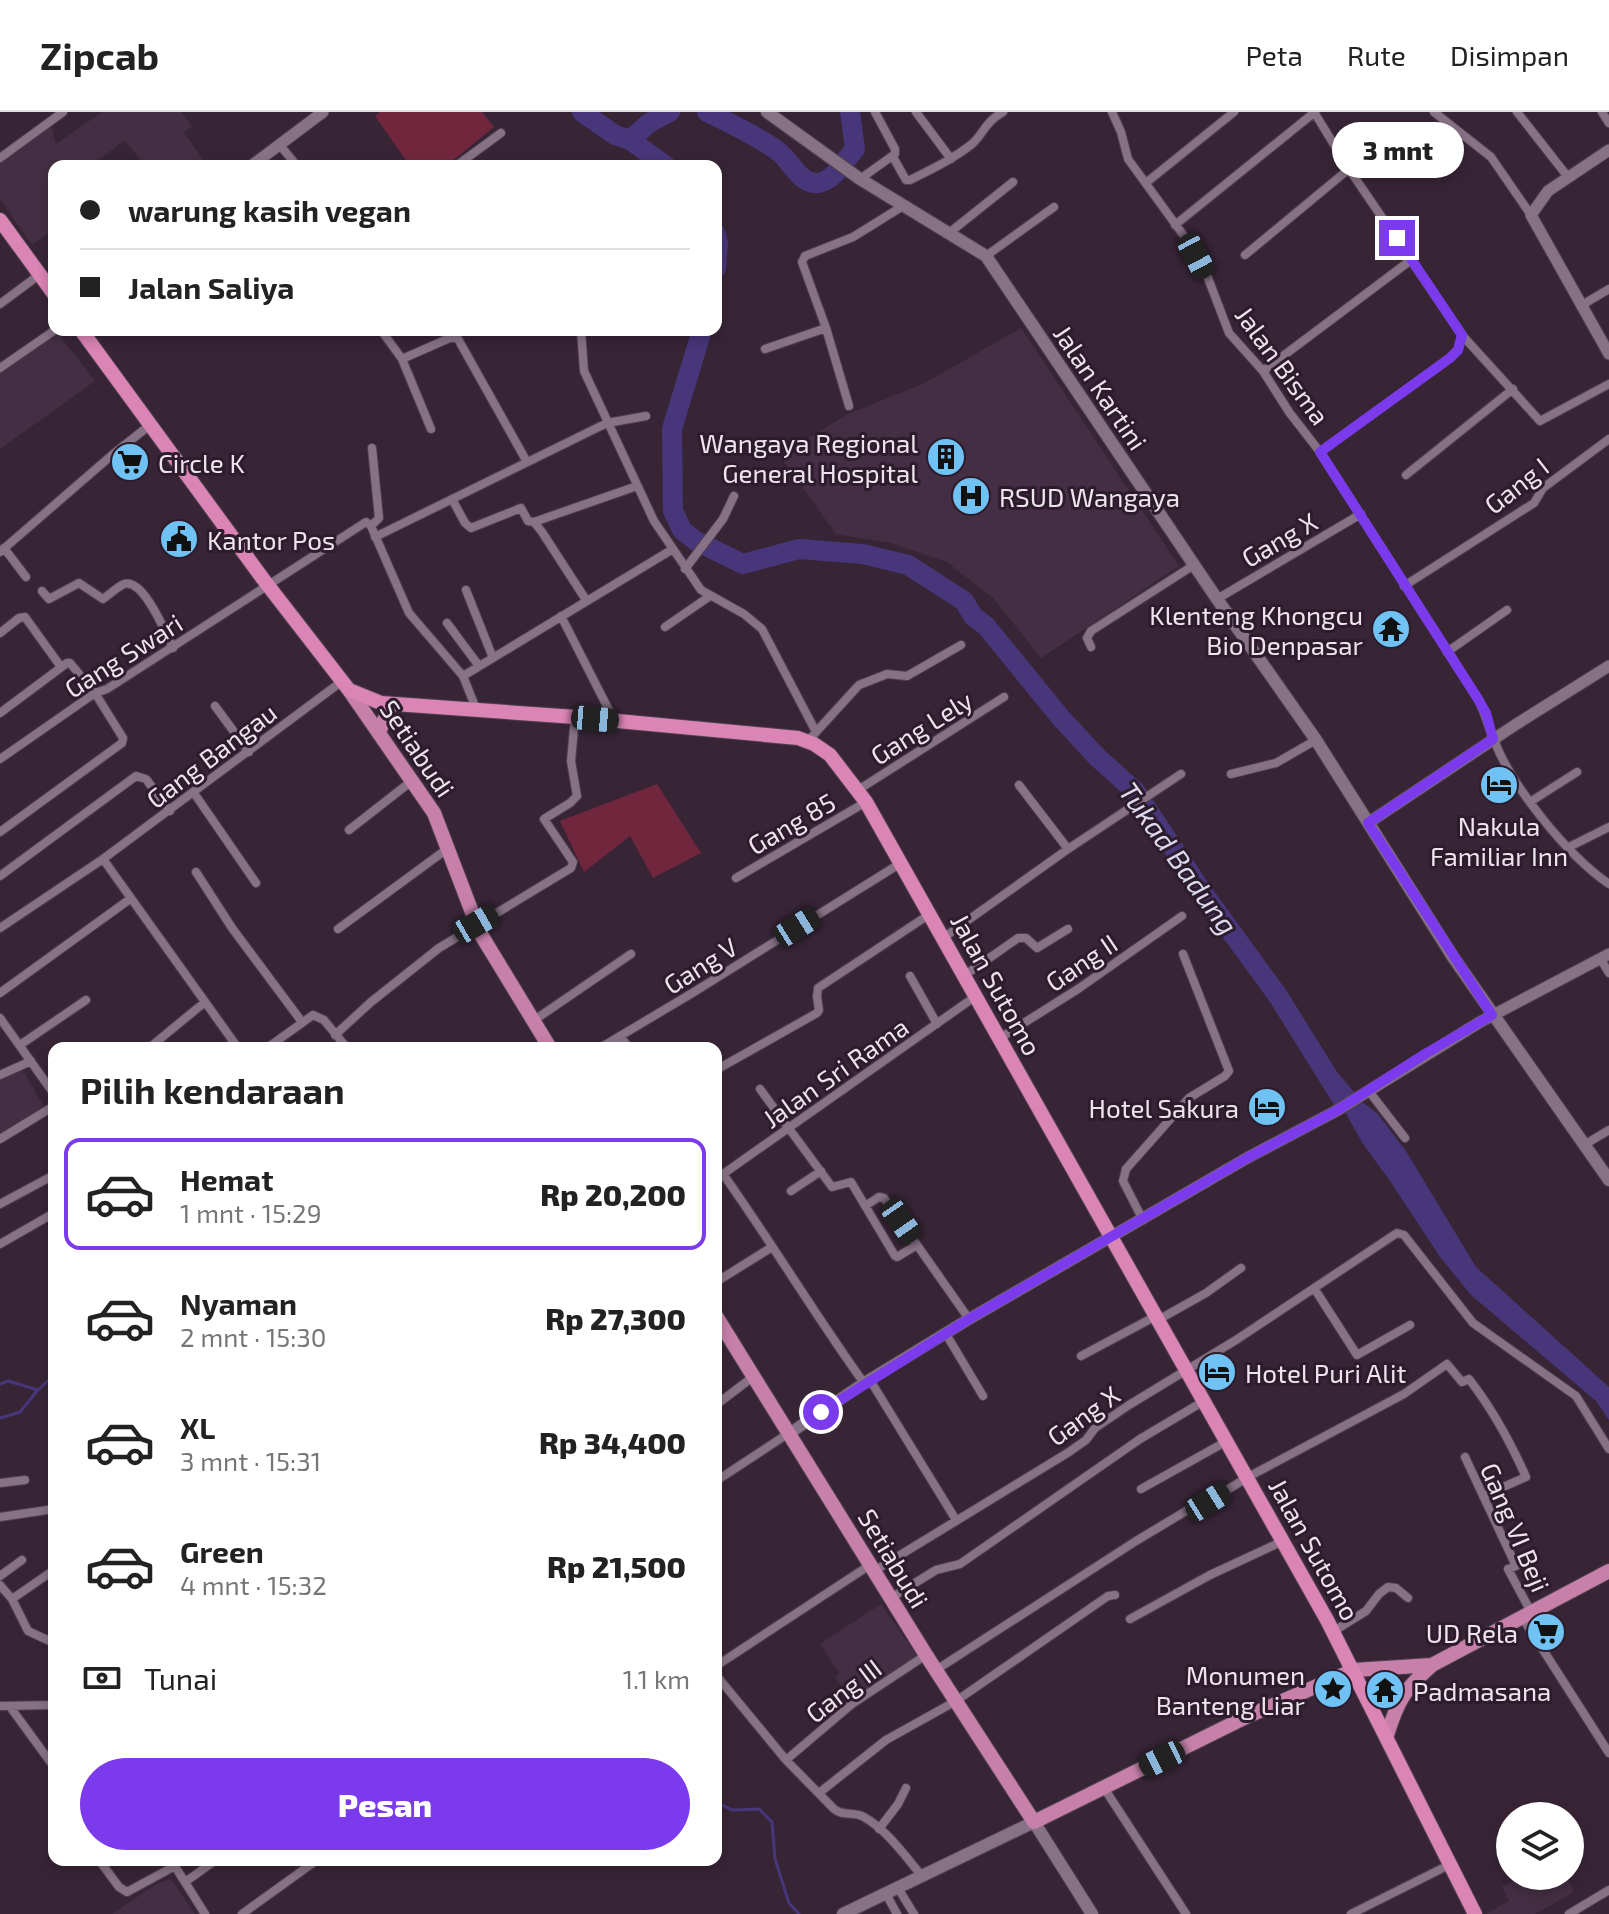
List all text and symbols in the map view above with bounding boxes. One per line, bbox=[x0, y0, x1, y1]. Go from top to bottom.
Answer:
text: Zipcab bbox=[40, 32, 159, 78]
text: Peta bbox=[1245, 38, 1303, 72]
text: Rute bbox=[1347, 38, 1406, 72]
text: Disimpan bbox=[1450, 38, 1569, 72]
callout: 3 mnt bbox=[1331, 122, 1463, 178]
text: 3 mnt bbox=[1363, 134, 1433, 165]
text: warung kasih vegan bbox=[128, 192, 411, 228]
route end bbox=[1379, 220, 1415, 256]
car bbox=[1174, 229, 1218, 283]
text: Jalan Saliya bbox=[128, 269, 294, 305]
street label: Jalan Bisma bbox=[1230, 300, 1336, 430]
street label: Jalan Kartini bbox=[1048, 319, 1154, 455]
place label: Wangaya Regional General Hospital bbox=[699, 427, 918, 488]
building icon: Wangaya Regional General Hospital bbox=[925, 436, 967, 478]
supermarket icon: Circle K bbox=[109, 441, 151, 483]
place label: Circle K bbox=[158, 447, 245, 478]
street label: Gang I bbox=[1478, 450, 1554, 520]
hospital icon: RSUD Wangaya bbox=[950, 475, 992, 517]
place label: RSUD Wangaya bbox=[999, 481, 1180, 512]
street label: Gang X bbox=[1236, 505, 1322, 573]
public building icon: Kantor Pos bbox=[158, 518, 200, 560]
place label: Kantor Pos bbox=[207, 524, 335, 555]
place label: Klenteng Khongcu Bio Denpasar bbox=[1149, 599, 1363, 660]
street label: Gang Swari bbox=[58, 607, 188, 703]
temple icon: Klenteng Khongcu Bio Denpasar bbox=[1370, 608, 1412, 650]
street label: Gang Lely bbox=[864, 683, 978, 770]
street label: Setiabudi bbox=[374, 694, 462, 802]
street label: Gang Bangau bbox=[140, 696, 282, 814]
car bbox=[570, 705, 620, 733]
hotel icon: Nakula Familiar Inn bbox=[1478, 764, 1520, 806]
water label: Tukad Badung bbox=[1112, 775, 1246, 941]
street label: Gang 85 bbox=[742, 786, 840, 860]
place label: Nakula Familiar Inn bbox=[1430, 810, 1568, 871]
car bbox=[449, 902, 503, 946]
car bbox=[770, 904, 824, 950]
street label: Jalan Sutomo bbox=[945, 908, 1049, 1060]
street label: Gang II bbox=[1039, 927, 1123, 997]
street label: Gang V bbox=[657, 930, 743, 1000]
street label: Jalan Sri Rama bbox=[756, 1010, 914, 1134]
text: Pilih kendaraan bbox=[80, 1068, 345, 1111]
hotel icon: Hotel Sakura bbox=[1246, 1086, 1288, 1128]
place label: Hotel Sakura bbox=[1089, 1092, 1239, 1123]
icon: car bbox=[84, 1158, 156, 1230]
text: Hemat bbox=[180, 1161, 273, 1197]
text: Rp 20,200 bbox=[540, 1176, 686, 1212]
car bbox=[877, 1194, 925, 1248]
text: 1 mnt · 15:29 bbox=[180, 1197, 322, 1228]
icon: car bbox=[84, 1282, 156, 1354]
text: Nyaman bbox=[180, 1285, 297, 1321]
text: Rp 27,300 bbox=[545, 1300, 686, 1336]
text: 2 mnt · 15:30 bbox=[180, 1321, 326, 1352]
hotel icon: Hotel Puri Alit bbox=[1196, 1351, 1238, 1393]
place label: Hotel Puri Alit bbox=[1245, 1357, 1406, 1388]
street label: Gang X bbox=[1041, 1378, 1125, 1452]
route start bbox=[803, 1394, 839, 1430]
icon: car bbox=[84, 1406, 156, 1478]
text: XL bbox=[180, 1409, 215, 1445]
text: Rp 34,400 bbox=[539, 1424, 686, 1460]
text: 3 mnt · 15:31 bbox=[180, 1445, 321, 1476]
street label: Gang VI Beji bbox=[1475, 1458, 1557, 1596]
street label: Jalan Sutomo bbox=[1263, 1473, 1367, 1625]
car bbox=[1181, 1479, 1235, 1525]
street label: Setiabudi bbox=[852, 1503, 936, 1613]
icon: car bbox=[84, 1530, 156, 1602]
text: Green bbox=[180, 1533, 264, 1569]
text: Rp 21,500 bbox=[547, 1548, 686, 1584]
text: 4 mnt · 15:32 bbox=[180, 1569, 327, 1600]
supermarket icon: UD Rela bbox=[1525, 1611, 1567, 1653]
place label: UD Rela bbox=[1426, 1617, 1518, 1648]
street label: Gang III bbox=[799, 1652, 887, 1728]
icon: cash bbox=[80, 1656, 124, 1700]
place label: Monumen Banteng Liar bbox=[1156, 1659, 1305, 1720]
text: Tunai bbox=[144, 1660, 217, 1696]
text: 1.1 km bbox=[623, 1663, 690, 1694]
place icon: Monumen Banteng Liar bbox=[1312, 1668, 1354, 1710]
temple icon: Padmasana bbox=[1364, 1669, 1406, 1711]
place label: Padmasana bbox=[1413, 1675, 1551, 1706]
car bbox=[1135, 1738, 1189, 1780]
button: Pesan bbox=[80, 1758, 690, 1850]
map controls bbox=[1496, 1802, 1584, 1890]
button: layers bbox=[1496, 1802, 1584, 1890]

